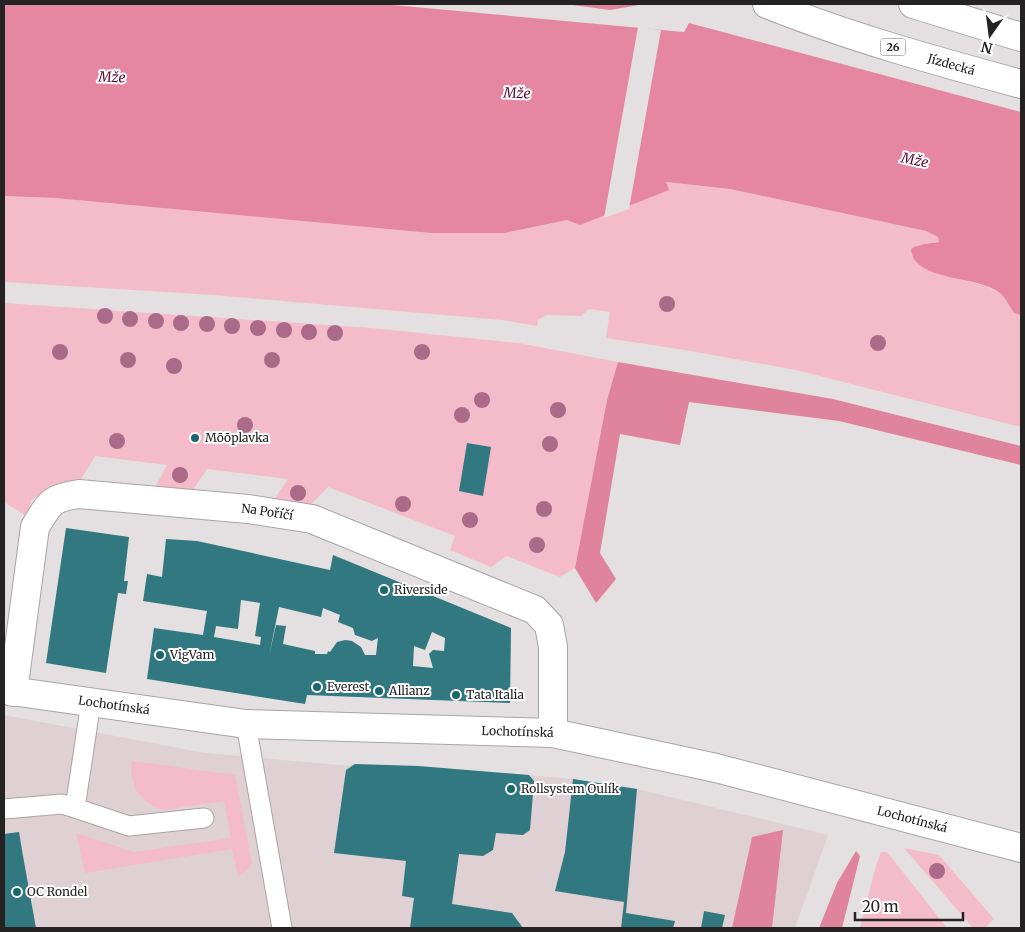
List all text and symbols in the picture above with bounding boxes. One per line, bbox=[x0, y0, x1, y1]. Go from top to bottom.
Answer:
north arrow bbox=[965, 10, 1015, 60]
road number: 26 bbox=[880, 38, 906, 56]
text: N bbox=[979, 38, 994, 58]
street label: Jízdecká bbox=[925, 50, 977, 78]
water label: Mže bbox=[97, 67, 126, 86]
water label: Mže bbox=[502, 83, 531, 102]
water label: Mže bbox=[899, 148, 930, 172]
place label: Mōōplavka bbox=[205, 430, 270, 445]
marker: Mōōplavka bbox=[189, 432, 201, 444]
street label: Na Poříčí bbox=[241, 500, 295, 523]
place label: Riverside bbox=[394, 582, 448, 597]
marker: Riverside bbox=[378, 584, 390, 596]
place label: VigVam bbox=[169, 647, 214, 662]
marker: VigVam bbox=[154, 649, 166, 661]
place label: Everest bbox=[327, 679, 370, 694]
marker: Everest bbox=[311, 681, 323, 693]
place label: Allianz bbox=[388, 683, 430, 698]
marker: Allianz bbox=[373, 685, 385, 697]
place label: Tata Italia bbox=[466, 687, 524, 702]
marker: Tata Italia bbox=[450, 689, 462, 701]
street label: Lochotínská bbox=[77, 693, 151, 717]
street label: Lochotínská bbox=[481, 723, 554, 740]
place label: Rollsystem Oulík bbox=[521, 781, 620, 796]
marker: Rollsystem Oulík bbox=[505, 783, 517, 795]
street label: Lochotínská bbox=[875, 803, 950, 836]
place label: OC Rondel bbox=[27, 884, 88, 899]
marker: OC Rondel bbox=[11, 886, 23, 898]
scale bar bbox=[855, 890, 962, 922]
text: 20 m bbox=[862, 897, 899, 916]

